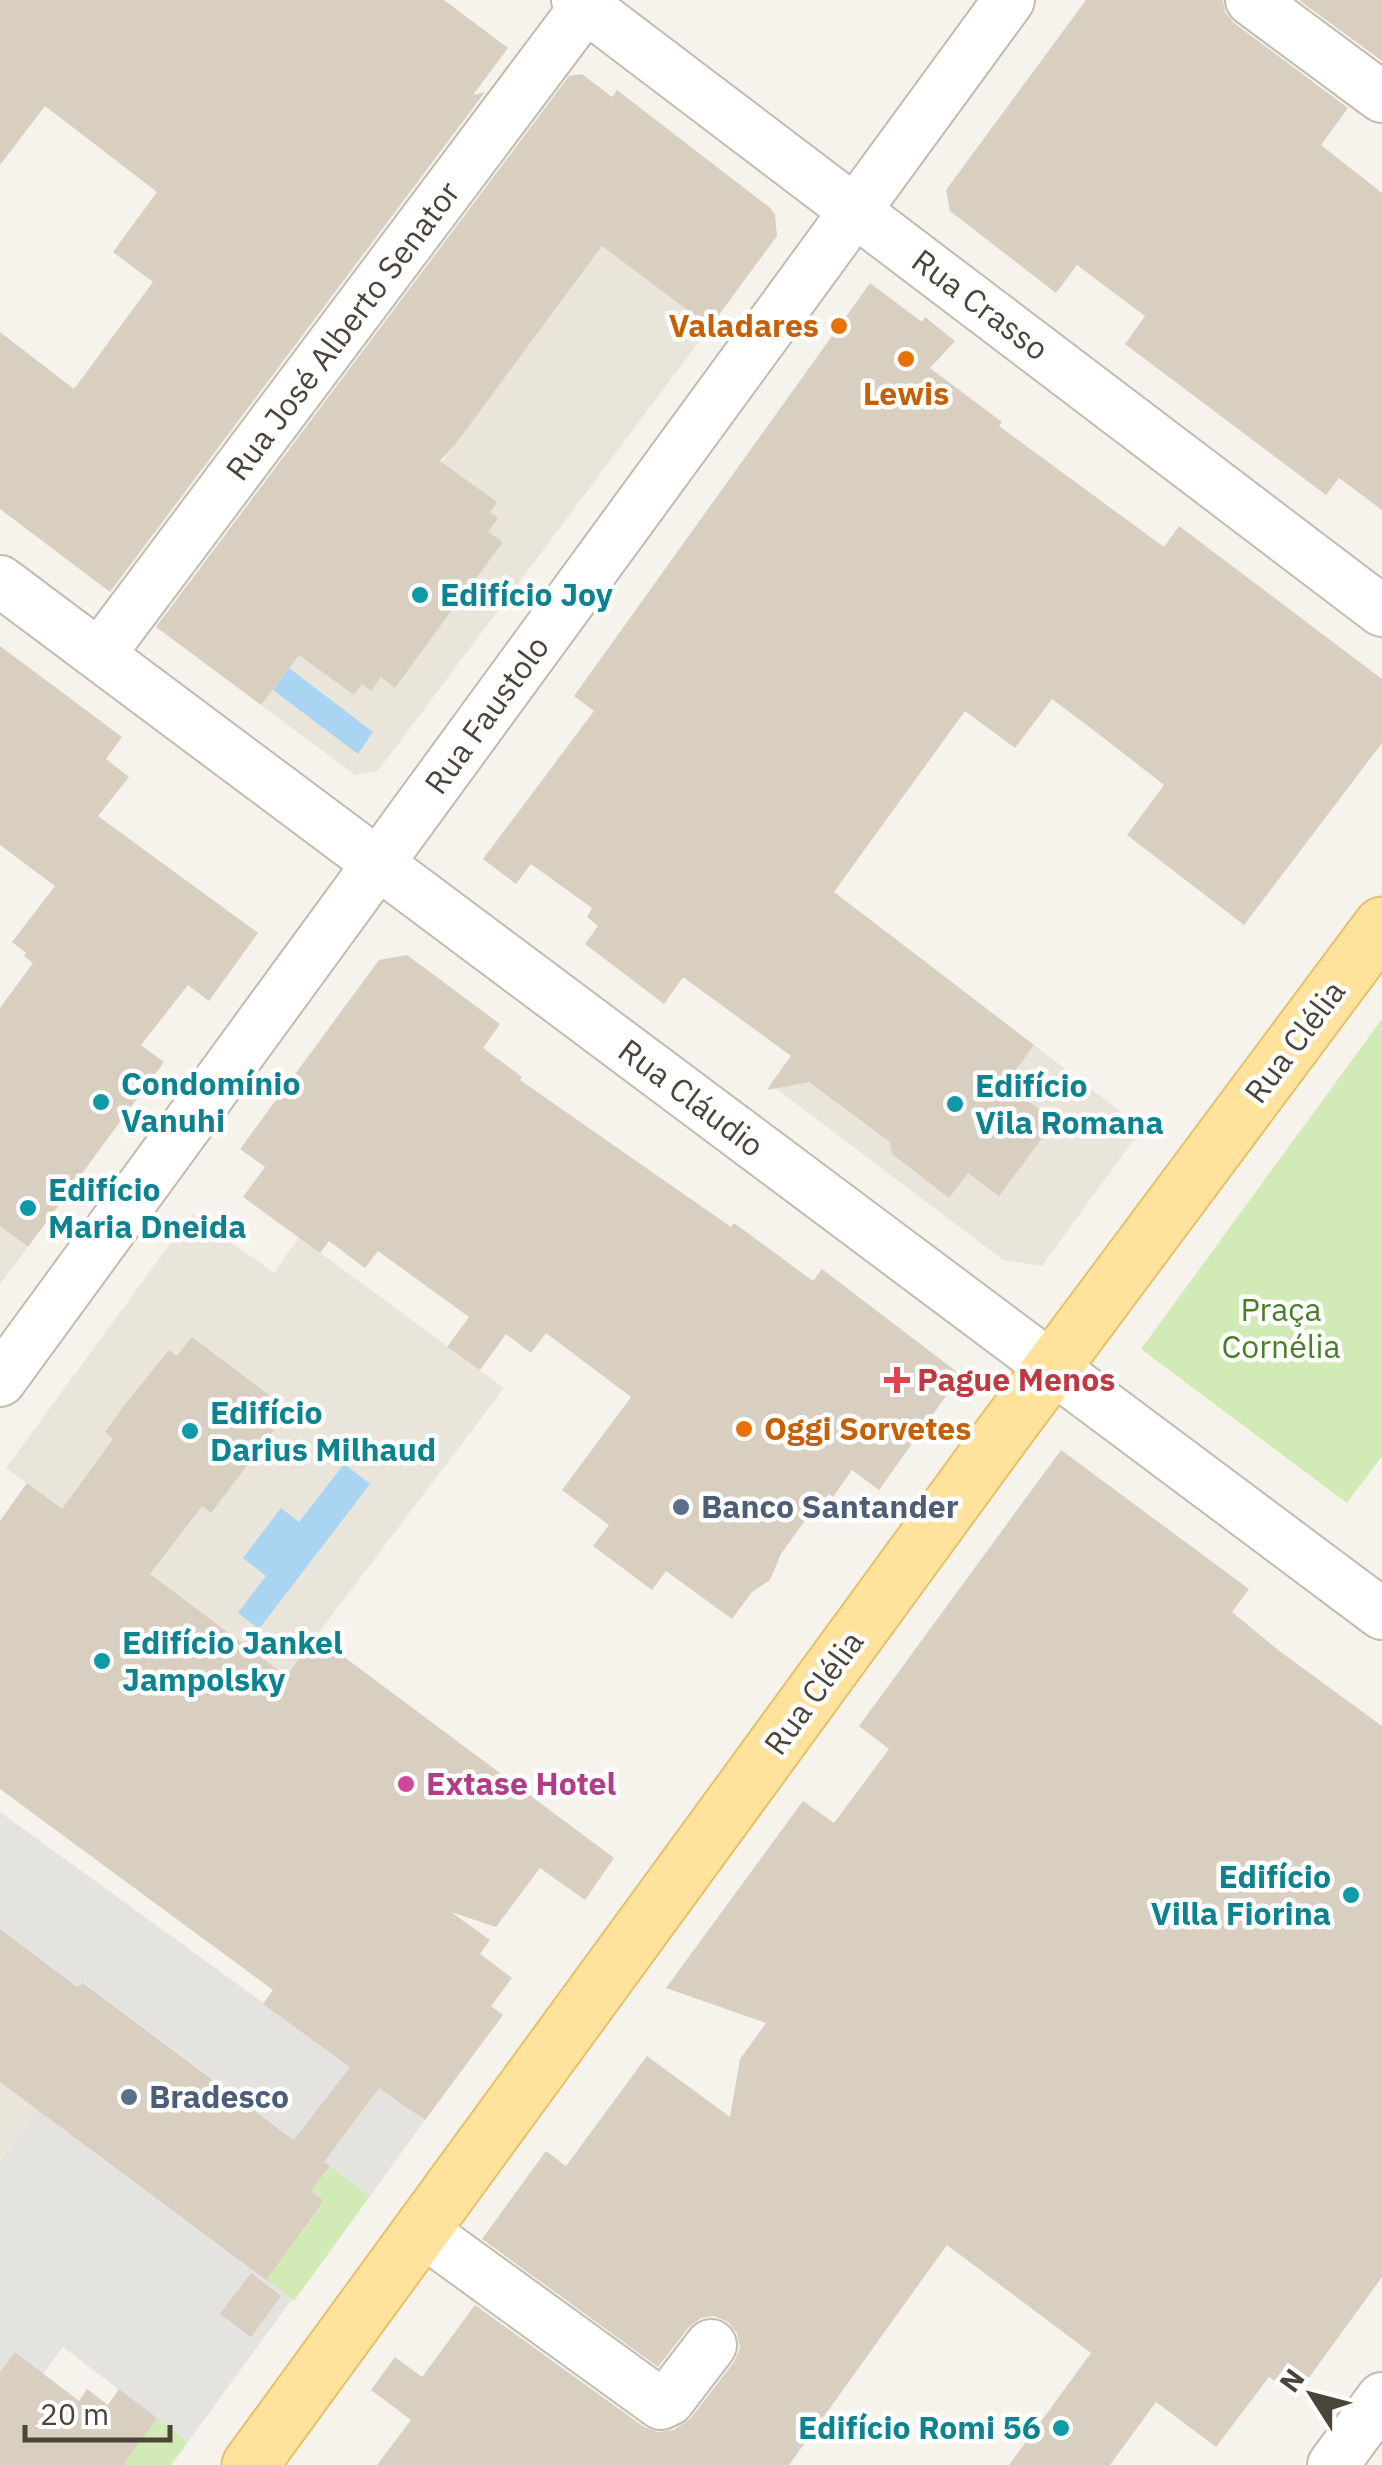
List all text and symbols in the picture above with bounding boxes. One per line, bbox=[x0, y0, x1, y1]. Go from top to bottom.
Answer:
street label: Rua José Alberto Senator bbox=[216, 172, 469, 488]
street label: Rua Crasso bbox=[904, 239, 1057, 369]
place label: Valadares bbox=[669, 304, 819, 346]
marker: Valadares bbox=[828, 315, 850, 337]
marker: Lewis bbox=[895, 348, 917, 370]
place label: Lewis bbox=[863, 372, 949, 414]
place label: Edifício Joy bbox=[440, 573, 613, 615]
marker: Edifício Joy bbox=[409, 584, 431, 606]
street label: Rua Faustolo bbox=[414, 627, 558, 802]
street label: Rua Clélia bbox=[1234, 972, 1354, 1111]
street label: Rua Cláudio bbox=[610, 1029, 773, 1166]
place label: Condomínio Vanuhi bbox=[121, 1062, 301, 1141]
place label: Edifício Vila Romana bbox=[975, 1064, 1164, 1143]
marker: Condomínio Vanuhi bbox=[90, 1091, 112, 1113]
marker: Edifício Vila Romana bbox=[944, 1093, 966, 1115]
place label: Edifício Maria Dneida bbox=[48, 1168, 246, 1247]
marker: Edifício Maria Dneida bbox=[17, 1197, 39, 1219]
park label: Praça Cornélia bbox=[1221, 1288, 1341, 1367]
place label: Pague Menos bbox=[917, 1358, 1115, 1400]
marker: Pague Menos bbox=[886, 1369, 908, 1391]
place label: Edifício Darius Milhaud bbox=[210, 1391, 436, 1470]
place label: Oggi Sorvetes bbox=[764, 1407, 971, 1449]
marker: Oggi Sorvetes bbox=[733, 1418, 755, 1440]
marker: Edifício Darius Milhaud bbox=[179, 1420, 201, 1442]
place label: Banco Santander bbox=[701, 1485, 959, 1527]
marker: Banco Santander bbox=[670, 1496, 692, 1518]
place label: Edifício Jankel Jampolsky bbox=[122, 1621, 343, 1700]
street label: Rua Clélia bbox=[754, 1622, 872, 1763]
marker: Edifício Jankel Jampolsky bbox=[91, 1650, 113, 1672]
place label: Extase Hotel bbox=[426, 1762, 617, 1804]
marker: Extase Hotel bbox=[395, 1773, 417, 1795]
place label: Edifício Villa Fiorina bbox=[1151, 1855, 1331, 1934]
marker: Edifício Villa Fiorina bbox=[1340, 1884, 1362, 1906]
place label: Bradesco bbox=[149, 2075, 289, 2117]
marker: Bradesco bbox=[118, 2086, 140, 2108]
north arrow bbox=[1262, 2345, 1362, 2445]
text: N bbox=[1270, 2361, 1312, 2399]
scale bar bbox=[25, 2380, 170, 2442]
text: 20 m bbox=[40, 2394, 109, 2433]
place label: Edifício Romi 56 bbox=[798, 2406, 1041, 2448]
marker: Edifício Romi 56 bbox=[1050, 2417, 1072, 2439]

